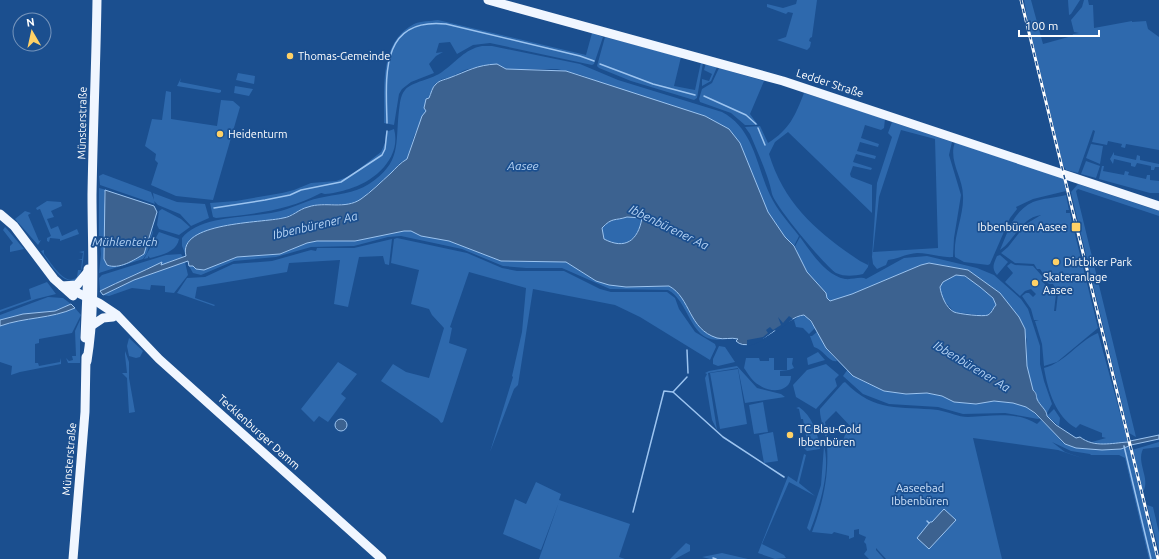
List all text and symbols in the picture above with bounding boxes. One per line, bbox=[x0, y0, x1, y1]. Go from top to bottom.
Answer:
north arrow bbox=[12, 12, 52, 52]
scale bar bbox=[1019, 12, 1099, 38]
text: N bbox=[25, 16, 35, 29]
text: 100 m bbox=[1025, 19, 1058, 32]
place label: Thomas-Gemeinde bbox=[298, 50, 390, 62]
marker: Thomas-Gemeinde bbox=[285, 51, 295, 61]
street label: Ledder Straße bbox=[795, 66, 865, 100]
street label: Münsterstraße bbox=[75, 86, 89, 160]
place label: Heidenturm bbox=[228, 128, 287, 140]
marker: Heidenturm bbox=[215, 129, 225, 139]
water label: Aasee bbox=[506, 159, 539, 172]
water label: Ibbenbürener Aa bbox=[627, 202, 711, 252]
water label: Ibbenbürener Aa bbox=[271, 209, 359, 241]
place label: Ibbenbüren Aasee bbox=[978, 221, 1067, 233]
marker: Ibbenbüren Aasee bbox=[1070, 221, 1082, 233]
water label: Mühlenteich bbox=[92, 235, 158, 248]
place label: Dirtbiker Park bbox=[1064, 256, 1132, 268]
marker: Dirtbiker Park bbox=[1051, 257, 1061, 267]
place label: Skateranlage Aasee bbox=[1043, 271, 1107, 296]
marker: Skateranlage Aasee bbox=[1030, 278, 1040, 288]
water label: Ibbenbürener Aa bbox=[931, 338, 1013, 394]
street label: Tecklenburger Damm bbox=[216, 392, 302, 472]
street label: Münsterstraße bbox=[60, 422, 78, 496]
place label: TC Blau-Gold Ibbenbüren bbox=[798, 423, 861, 448]
marker: TC Blau-Gold Ibbenbüren bbox=[785, 430, 795, 440]
park label: Aaseebad Ibbenbüren bbox=[891, 482, 949, 507]

